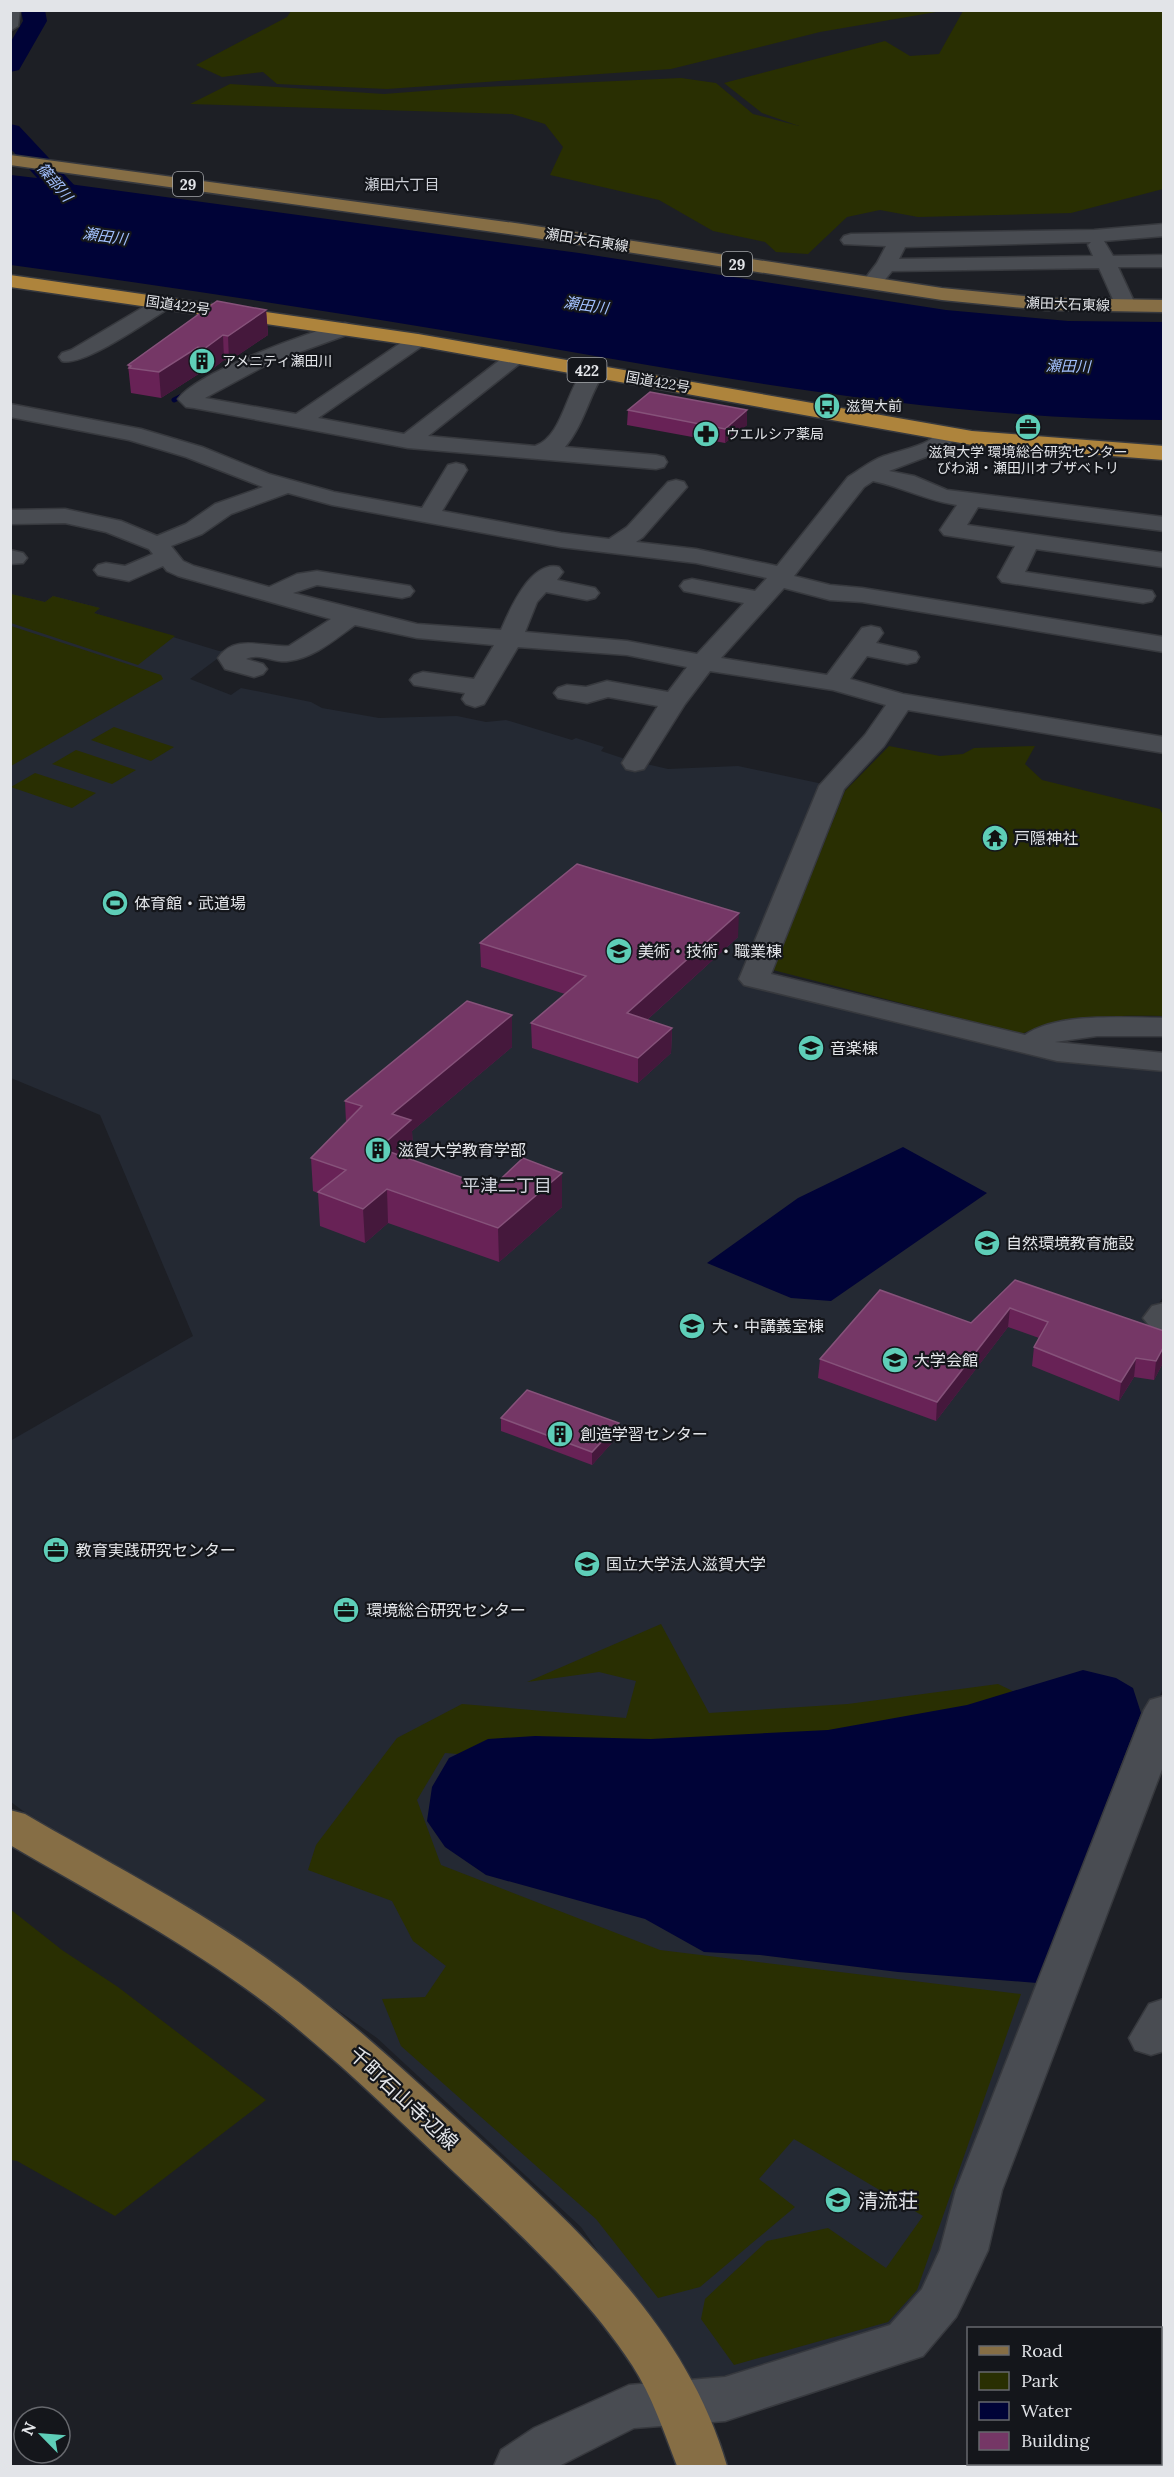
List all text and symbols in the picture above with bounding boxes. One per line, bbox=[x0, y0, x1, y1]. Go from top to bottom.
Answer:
water label: 篠部川 bbox=[33, 159, 78, 207]
road number: 29 bbox=[173, 172, 203, 196]
district label: 瀬田六丁目 bbox=[364, 175, 440, 194]
water label: 瀬田川 bbox=[81, 223, 131, 249]
street label: 瀬田大石東線 bbox=[544, 225, 630, 255]
road number: 29 bbox=[722, 252, 752, 276]
street label: 国道422号 bbox=[145, 292, 211, 318]
water label: 瀬田川 bbox=[562, 292, 612, 318]
street label: 瀬田大石東線 bbox=[1026, 294, 1110, 314]
building icon: アメニティ瀬田川 bbox=[187, 346, 217, 376]
place label: アメニティ瀬田川 bbox=[222, 352, 332, 370]
water label: 瀬田川 bbox=[1045, 356, 1093, 376]
road number: 422 bbox=[568, 358, 606, 382]
street label: 国道422号 bbox=[625, 368, 691, 396]
bus stop icon: 滋賀大前 bbox=[812, 391, 842, 421]
place label: 滋賀大前 bbox=[846, 397, 902, 415]
office icon: 滋賀大学 環境総合研究センター びわ湖・瀬田川オブザベトリ bbox=[1013, 412, 1043, 442]
pharmacy icon: ウエルシア薬局 bbox=[691, 419, 721, 449]
place label: ウエルシア薬局 bbox=[726, 425, 824, 443]
place label: 滋賀大学 環境総合研究センター びわ湖・瀬田川オブザベトリ bbox=[928, 443, 1128, 477]
temple icon: 戸隠神社 bbox=[980, 823, 1010, 853]
place label: 戸隠神社 bbox=[1014, 828, 1078, 848]
sports icon: 体育館・武道場 bbox=[100, 888, 130, 918]
place label: 体育館・武道場 bbox=[134, 893, 246, 913]
school or university icon: 美術・技術・職業棟 bbox=[604, 936, 634, 966]
place label: 美術・技術・職業棟 bbox=[638, 941, 782, 961]
school or university icon: 音楽棟 bbox=[796, 1033, 826, 1063]
place label: 音楽棟 bbox=[830, 1038, 878, 1058]
building icon: 滋賀大学教育学部 bbox=[363, 1135, 393, 1165]
place label: 滋賀大学教育学部 bbox=[398, 1140, 526, 1160]
district label: 平津二丁目 bbox=[462, 1174, 552, 1197]
school or university icon: 自然環境教育施設 bbox=[972, 1228, 1002, 1258]
place label: 自然環境教育施設 bbox=[1006, 1233, 1134, 1253]
school or university icon: 大・中講義室棟 bbox=[677, 1311, 707, 1341]
place label: 大・中講義室棟 bbox=[712, 1316, 824, 1336]
school or university icon: 大学会館 bbox=[880, 1345, 910, 1375]
place label: 大学会館 bbox=[914, 1350, 978, 1370]
building icon: 創造学習センター bbox=[545, 1419, 575, 1449]
place label: 創造学習センター bbox=[580, 1424, 708, 1444]
office icon: 教育実践研究センター bbox=[41, 1535, 71, 1565]
place label: 教育実践研究センター bbox=[76, 1540, 236, 1560]
school or university icon: 国立大学法人滋賀大学 bbox=[572, 1549, 602, 1579]
place label: 国立大学法人滋賀大学 bbox=[606, 1554, 766, 1574]
office icon: 環境総合研究センター bbox=[331, 1595, 361, 1625]
place label: 環境総合研究センター bbox=[366, 1600, 526, 1620]
street label: 千町石山寺辺線 bbox=[344, 2041, 464, 2155]
school or university icon: 清流荘 bbox=[823, 2185, 853, 2215]
place label: 清流荘 bbox=[858, 2188, 918, 2213]
legend bbox=[967, 2327, 1162, 2465]
text: Road bbox=[1021, 2339, 1063, 2362]
text: Park bbox=[1021, 2369, 1059, 2392]
text: Water bbox=[1021, 2399, 1072, 2422]
north arrow bbox=[12, 2405, 72, 2465]
text: N bbox=[17, 2419, 40, 2438]
text: Building bbox=[1021, 2429, 1091, 2452]

